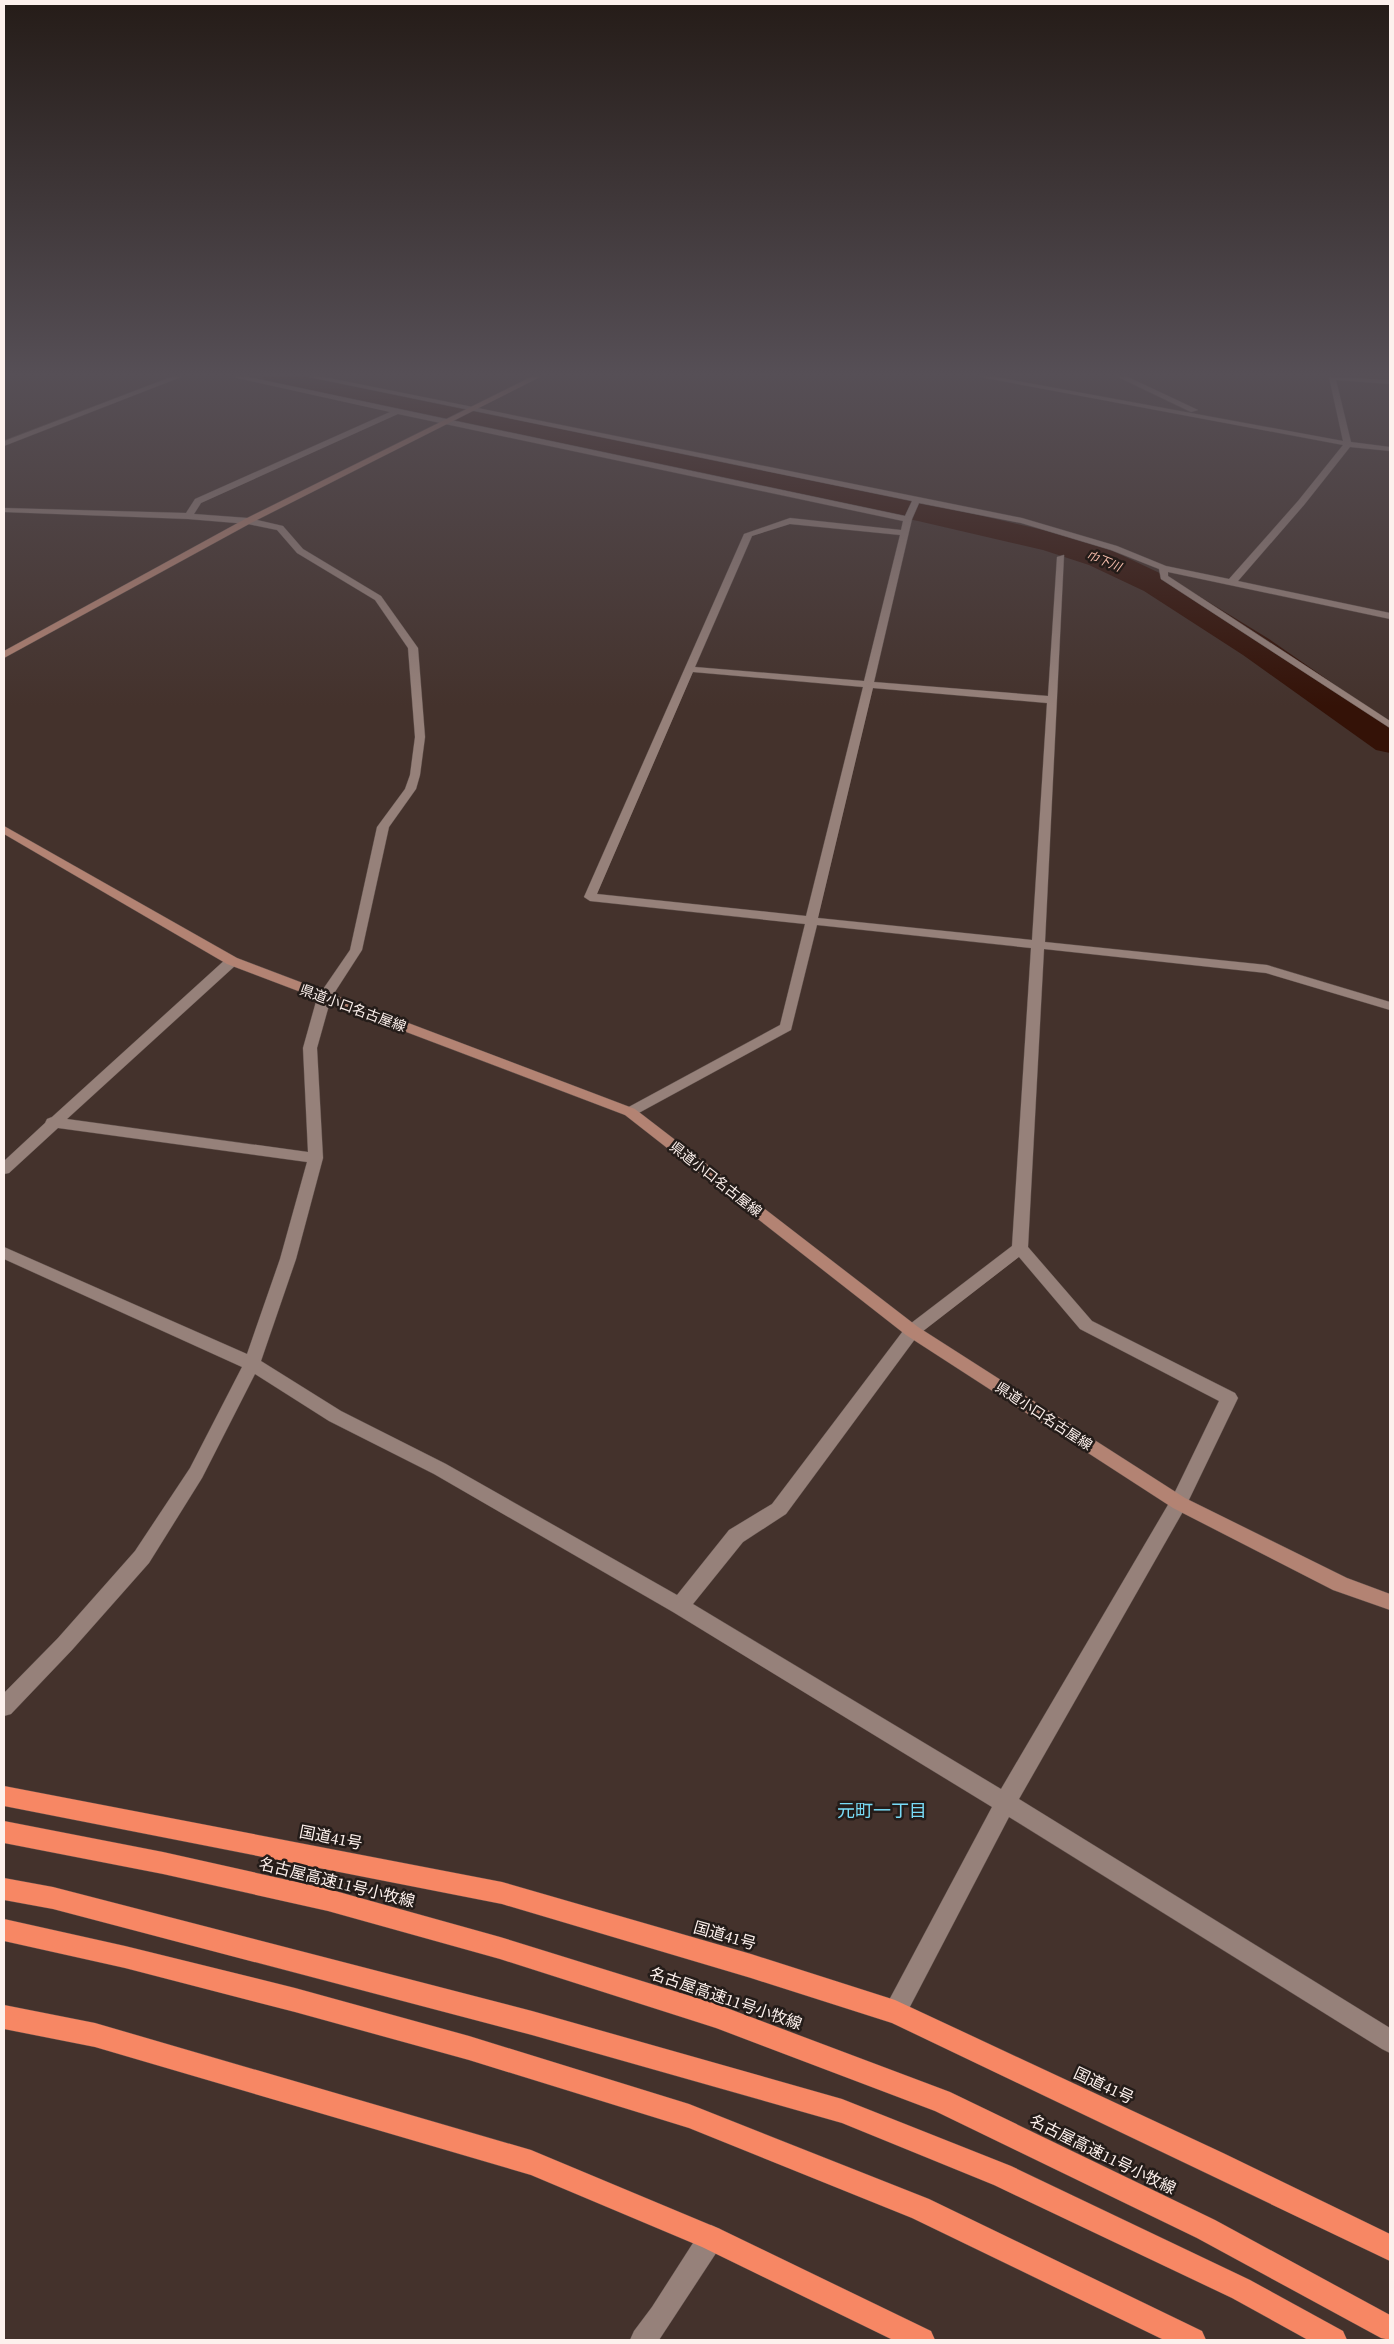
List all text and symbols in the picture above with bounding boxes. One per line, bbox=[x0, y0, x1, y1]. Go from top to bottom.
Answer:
water label: 巾下川 bbox=[1084, 547, 1126, 576]
street label: 県道小口名古屋線 bbox=[297, 979, 409, 1037]
street label: 県道小口名古屋線 bbox=[666, 1137, 766, 1221]
street label: 県道小口名古屋線 bbox=[992, 1377, 1096, 1455]
district label: 元町一丁目 bbox=[837, 1798, 927, 1823]
street label: 国道41号 bbox=[297, 1820, 365, 1854]
street label: 名古屋高速11号小牧線 bbox=[257, 1852, 417, 1912]
street label: 国道41号 bbox=[691, 1916, 759, 1954]
street label: 名古屋高速11号小牧線 bbox=[647, 1962, 805, 2034]
street label: 国道41号 bbox=[1070, 2062, 1138, 2108]
street label: 名古屋高速11号小牧線 bbox=[1026, 2109, 1180, 2199]

